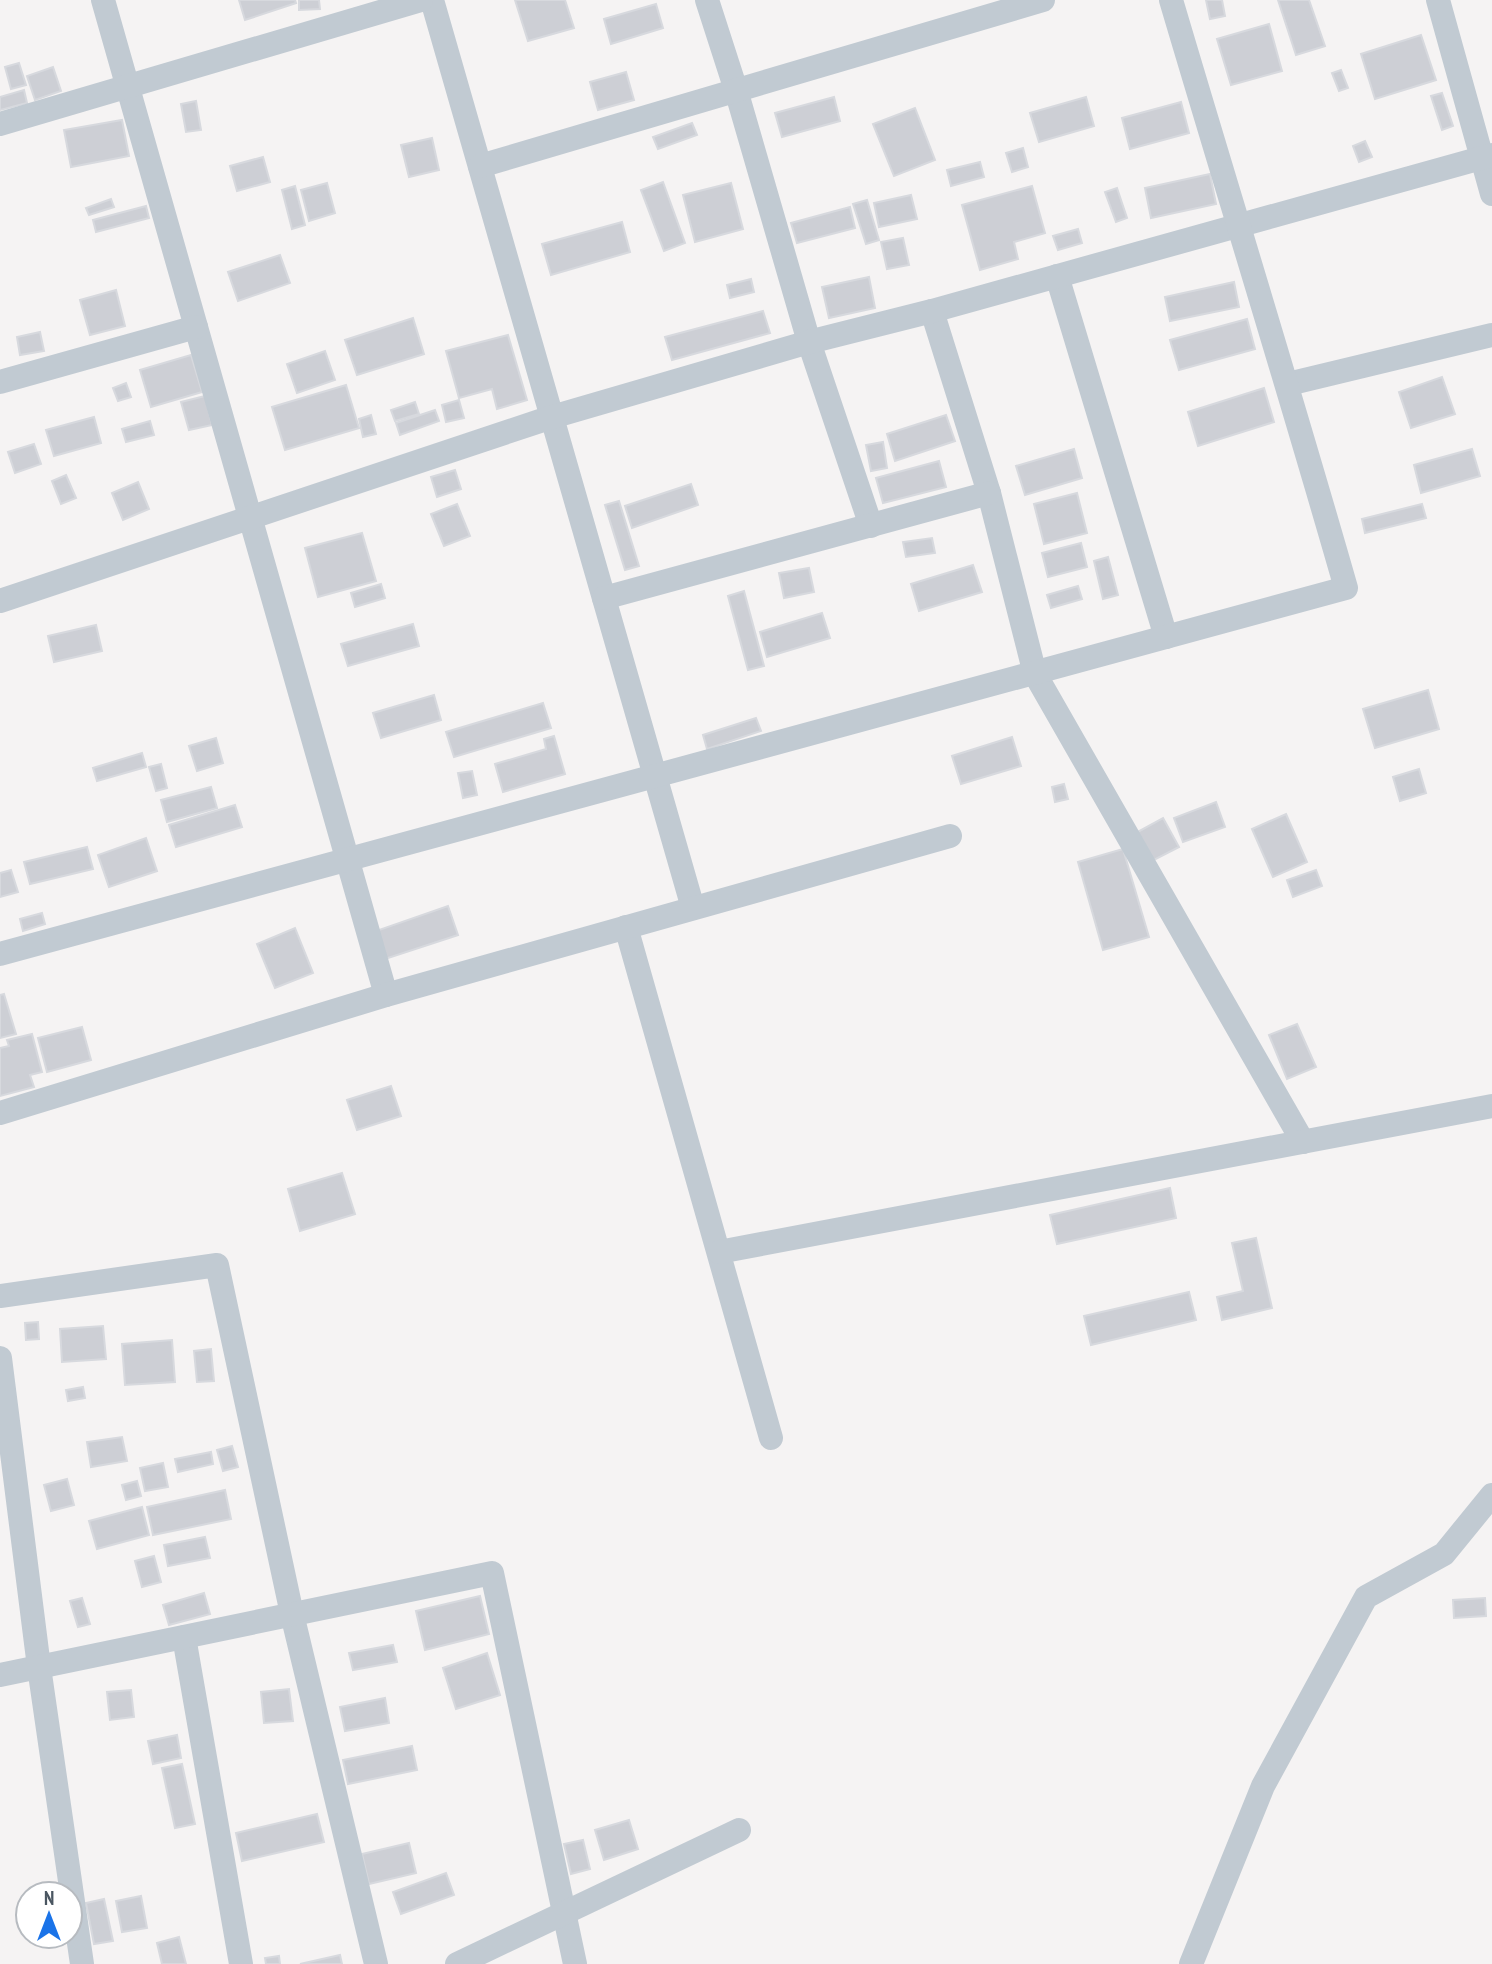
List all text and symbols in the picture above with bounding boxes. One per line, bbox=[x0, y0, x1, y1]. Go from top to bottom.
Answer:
north arrow bbox=[14, 1880, 84, 1950]
text: N bbox=[44, 1886, 54, 1910]

